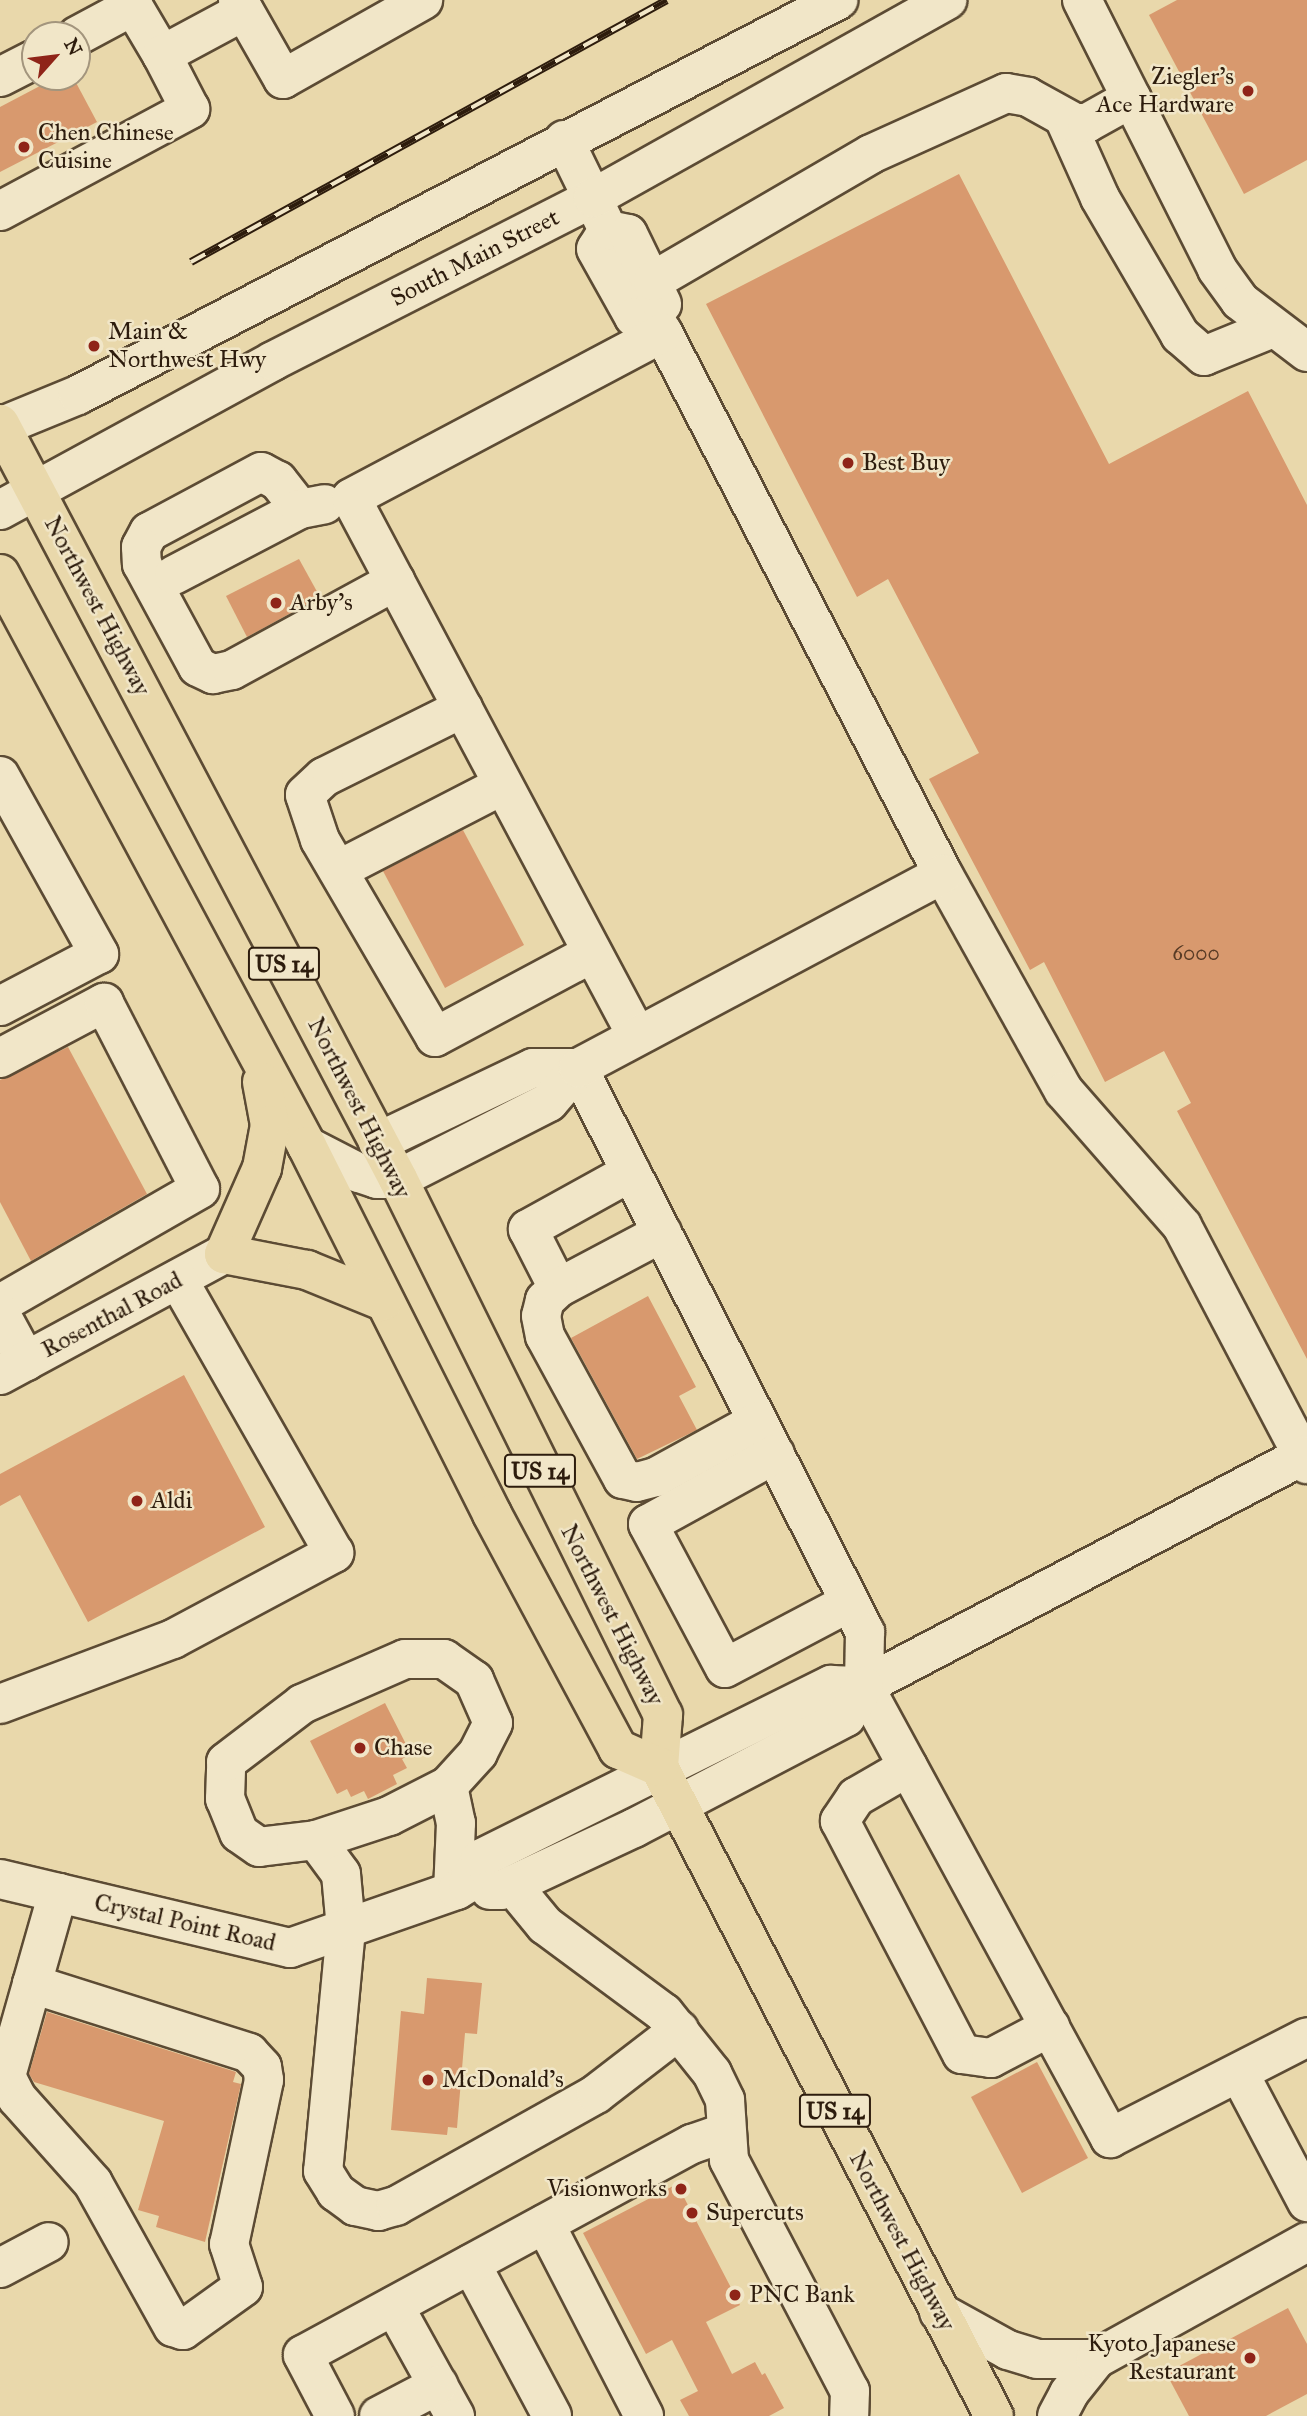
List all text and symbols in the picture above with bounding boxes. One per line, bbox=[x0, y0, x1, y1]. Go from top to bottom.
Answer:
north arrow bbox=[21, 21, 91, 91]
text: N bbox=[59, 34, 87, 59]
place label: Ziegler's Ace Hardware bbox=[1096, 63, 1234, 119]
marker: Ziegler's Ace Hardware bbox=[1240, 83, 1256, 99]
place label: Chen Chinese Cuisine bbox=[38, 119, 174, 175]
marker: Chen Chinese Cuisine bbox=[16, 139, 32, 155]
street label: South Main Street bbox=[386, 203, 564, 313]
place label: Main & Northwest Hwy bbox=[108, 318, 266, 374]
marker: Main & Northwest Hwy bbox=[86, 338, 102, 354]
place label: Best Buy bbox=[862, 449, 950, 477]
marker: Best Buy bbox=[840, 455, 856, 471]
street label: Northwest Highway bbox=[38, 511, 156, 701]
place label: Arby's bbox=[290, 589, 353, 617]
marker: Arby's bbox=[268, 595, 284, 611]
house number: 6000 bbox=[1172, 940, 1220, 966]
road number: US 14 bbox=[247, 945, 321, 984]
street label: Northwest Highway bbox=[301, 1013, 417, 1203]
street label: Rosenthal Road bbox=[37, 1266, 187, 1364]
road number: US 14 bbox=[503, 1452, 577, 1490]
place label: Aldi bbox=[151, 1487, 192, 1515]
marker: Aldi bbox=[129, 1493, 145, 1509]
street label: Northwest Highway bbox=[554, 1520, 670, 1710]
place label: Chase bbox=[374, 1734, 433, 1762]
marker: Chase bbox=[352, 1740, 368, 1756]
street label: Crystal Point Road bbox=[91, 1888, 279, 1958]
place label: McDonald's bbox=[442, 2066, 564, 2094]
marker: McDonald's bbox=[420, 2072, 436, 2088]
road number: US 14 bbox=[798, 2092, 872, 2130]
street label: Northwest Highway bbox=[843, 2146, 961, 2336]
place label: Visionworks bbox=[547, 2175, 667, 2203]
marker: Visionworks bbox=[673, 2181, 689, 2197]
place label: Supercuts bbox=[706, 2199, 804, 2227]
marker: Supercuts bbox=[684, 2205, 700, 2221]
place label: PNC Bank bbox=[749, 2281, 855, 2309]
marker: PNC Bank bbox=[727, 2287, 743, 2303]
place label: Kyoto Japanese Restaurant bbox=[1087, 2330, 1236, 2386]
marker: Kyoto Japanese Restaurant bbox=[1242, 2350, 1258, 2366]

